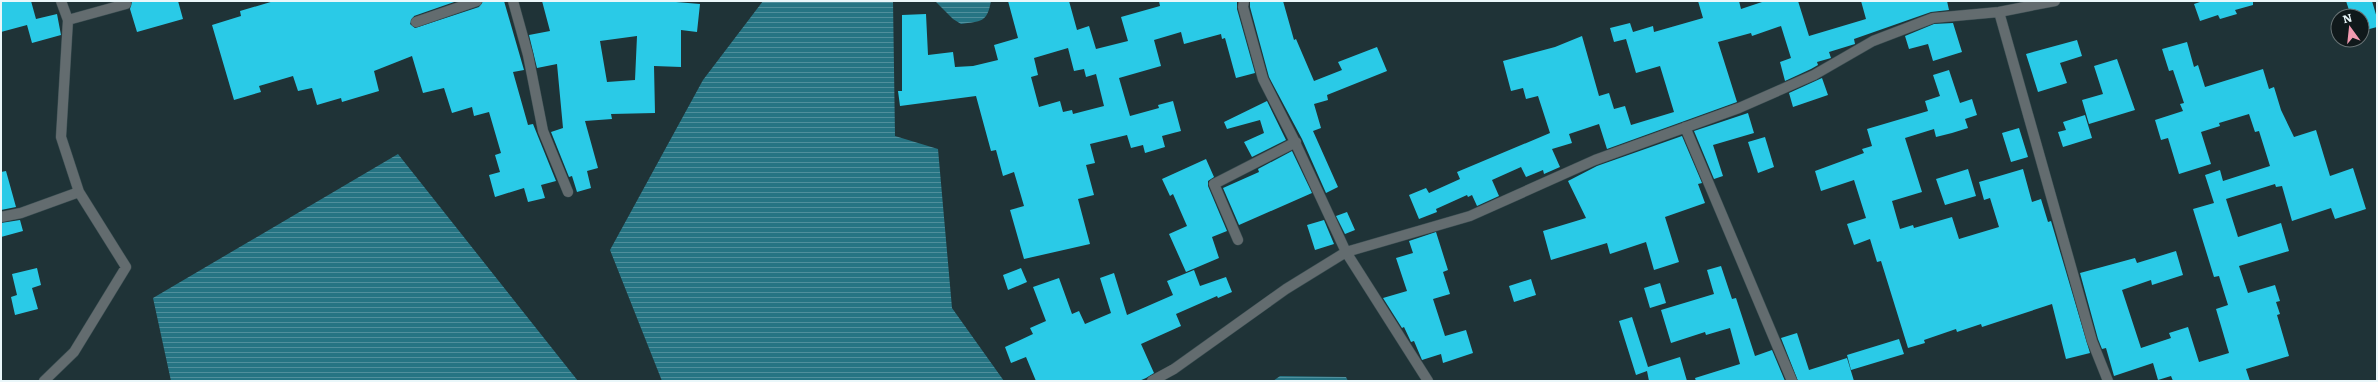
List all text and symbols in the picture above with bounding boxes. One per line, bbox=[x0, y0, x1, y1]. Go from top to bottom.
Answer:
north arrow bbox=[2330, 8, 2370, 48]
text: N bbox=[2341, 8, 2354, 26]

